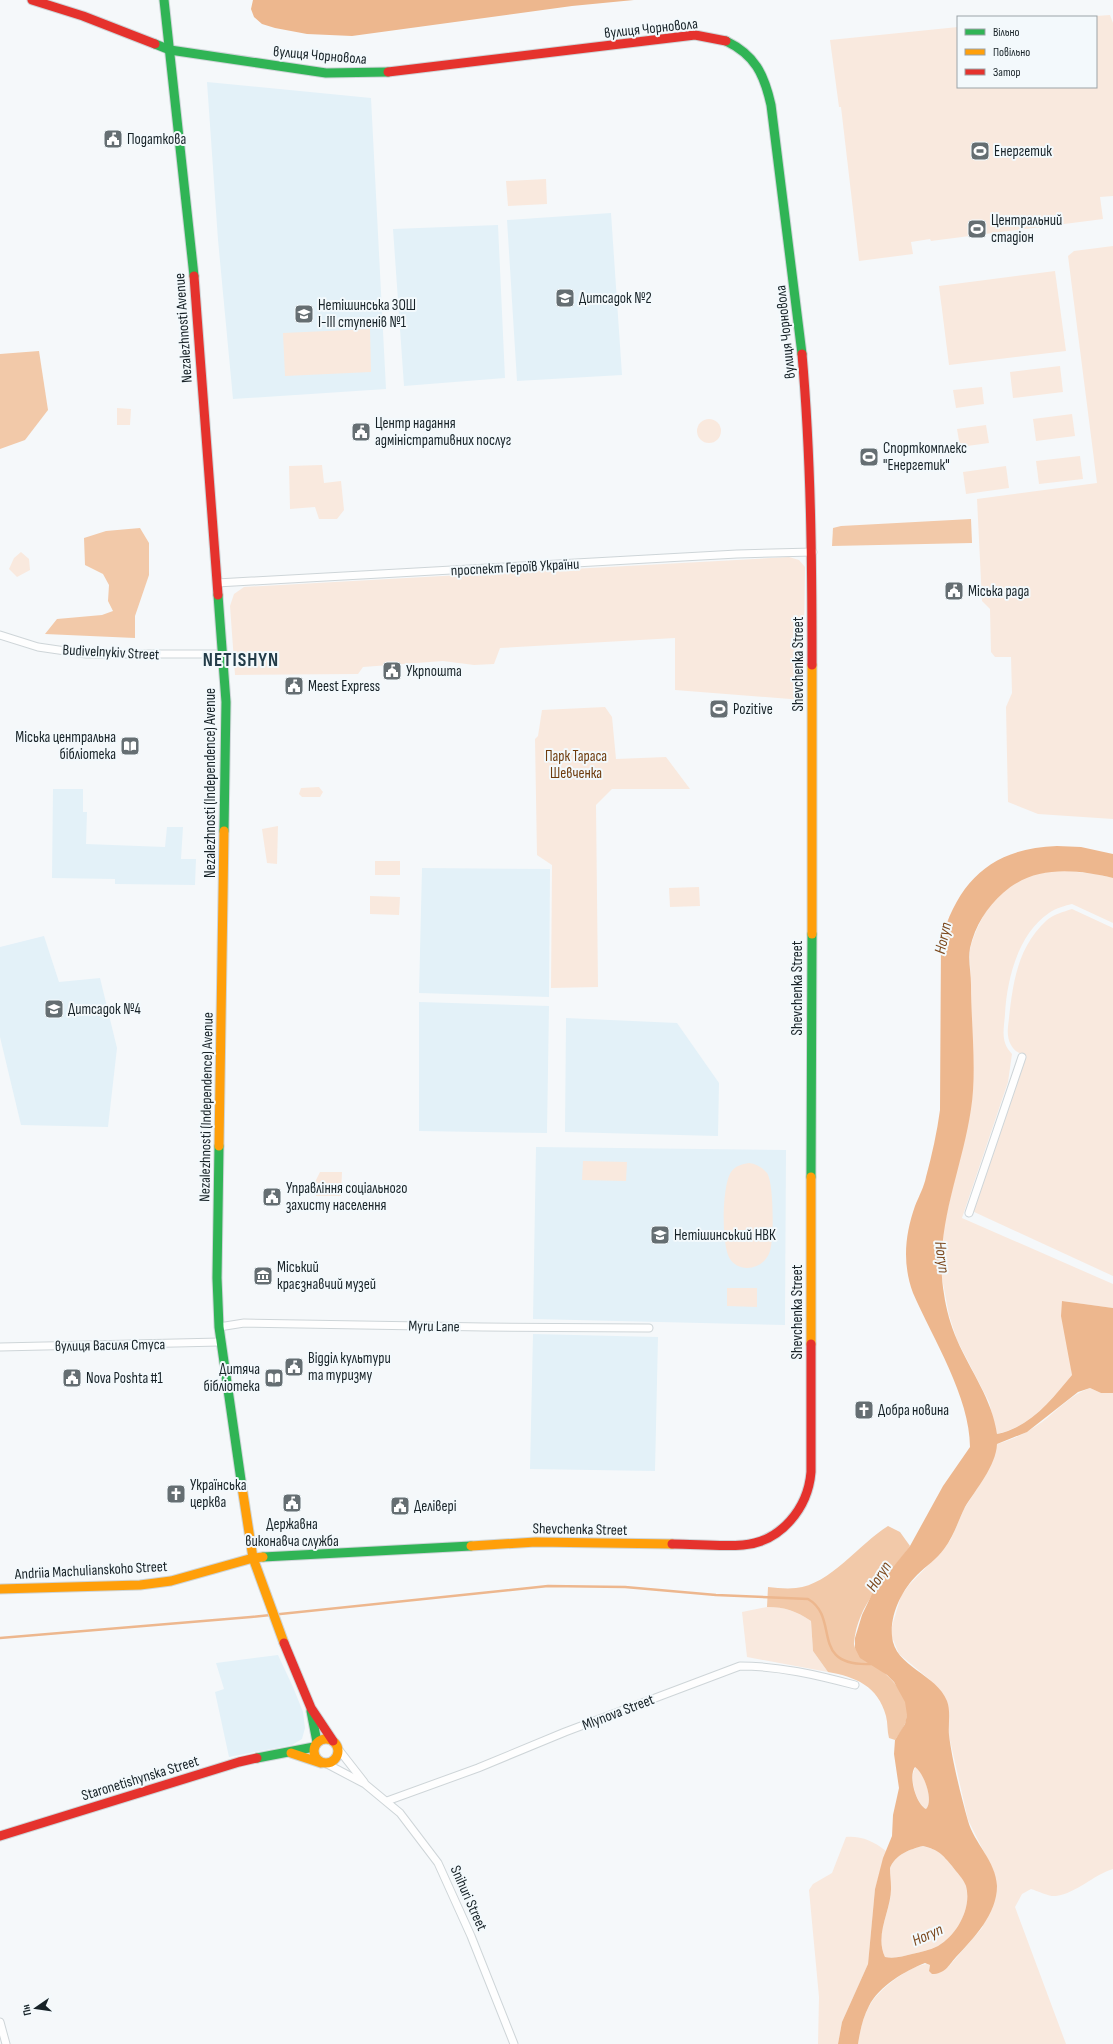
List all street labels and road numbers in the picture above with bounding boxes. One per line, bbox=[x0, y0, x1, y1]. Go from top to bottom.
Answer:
street label: вулиця Чорновола bbox=[603, 14, 699, 43]
street label: вулиця Чорновола bbox=[272, 42, 368, 69]
street label: Nezalezhnosti Avenue bbox=[170, 272, 197, 383]
street label: вулиця Чорновола bbox=[771, 284, 800, 380]
street label: проспект Героїв України bbox=[450, 555, 580, 580]
street label: Shevchenka Street bbox=[789, 616, 808, 711]
street label: Budivelnykiv Street bbox=[62, 640, 160, 665]
street label: Nezalezhnosti (Independence) Avenue bbox=[201, 688, 220, 878]
street label: Shevchenka Street bbox=[788, 940, 807, 1035]
street label: Nezalezhnosti (Independence) Avenue bbox=[195, 1012, 218, 1202]
street label: Shevchenka Street bbox=[788, 1264, 807, 1359]
street label: Myru Lane bbox=[408, 1317, 460, 1336]
street label: вулиця Василя Стуса bbox=[55, 1335, 166, 1356]
street label: Shevchenka Street bbox=[532, 1519, 628, 1540]
street label: Andriia Machulianskoho Street bbox=[13, 1557, 168, 1584]
street label: Mlynova Street bbox=[580, 1690, 657, 1735]
street label: Staronetishynska Street bbox=[79, 1751, 201, 1805]
street label: Snihuri Street bbox=[446, 1863, 492, 1934]

